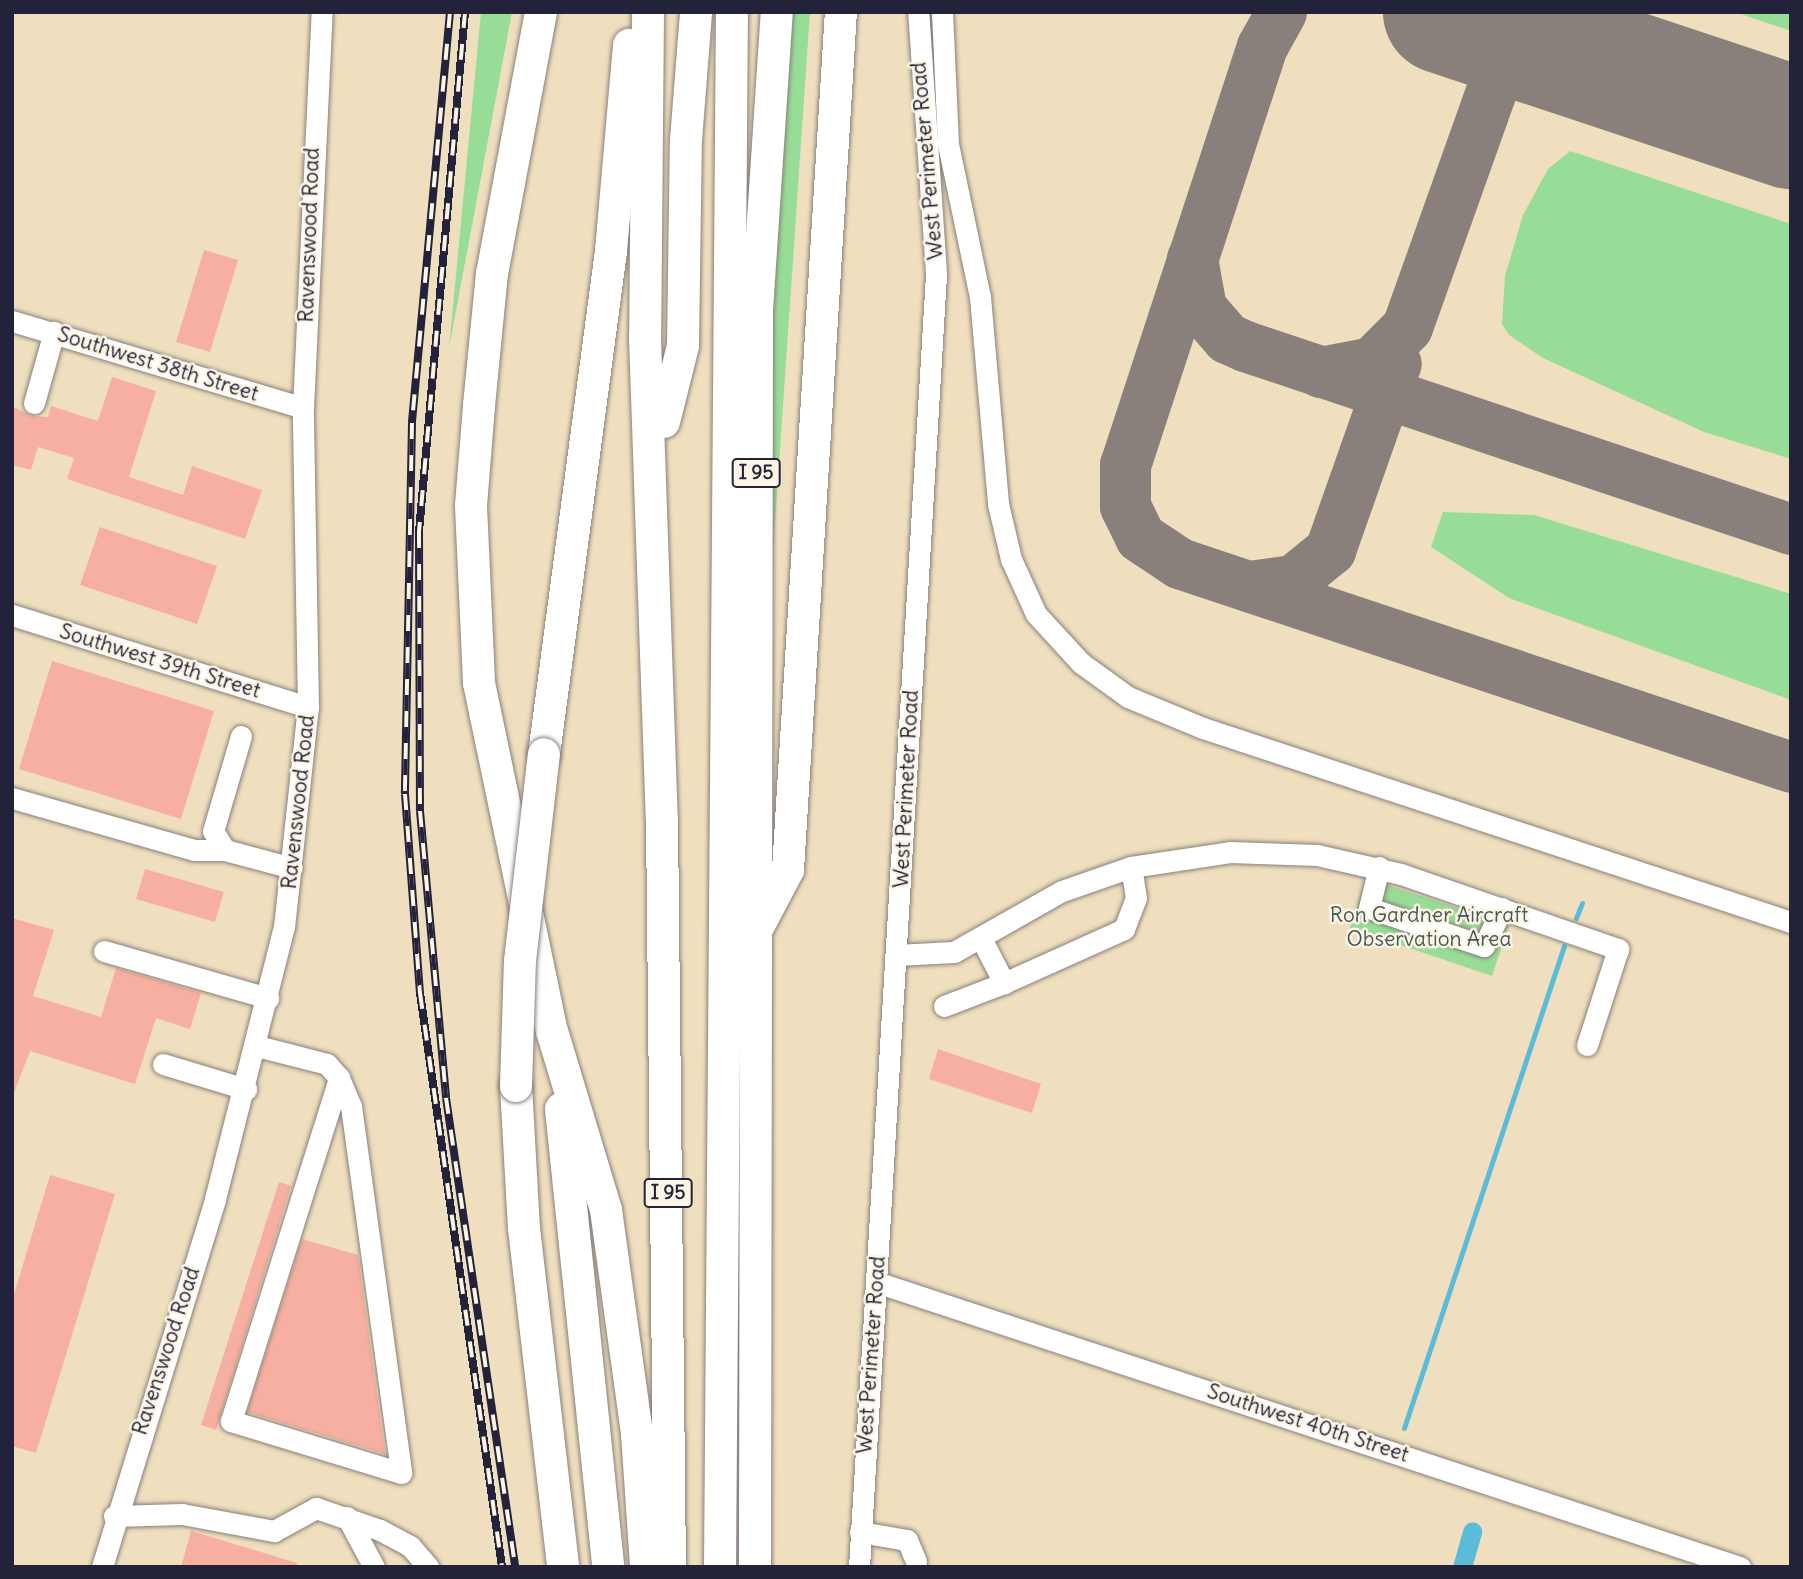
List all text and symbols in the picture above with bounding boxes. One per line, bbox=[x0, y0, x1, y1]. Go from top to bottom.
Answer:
street label: West Perimeter Road bbox=[906, 61, 948, 261]
street label: Ravenswood Road bbox=[293, 147, 325, 323]
street label: Southwest 38th Street bbox=[55, 321, 261, 407]
road number: I 95 bbox=[732, 458, 780, 488]
street label: Southwest 39th Street bbox=[57, 618, 263, 704]
street label: West Perimeter Road bbox=[888, 689, 924, 889]
street label: Ravenswood Road bbox=[276, 714, 320, 890]
park label: Ron Gardner Aircraft Observation Area bbox=[1330, 902, 1528, 952]
road number: I 95 bbox=[644, 1177, 692, 1208]
street label: West Perimeter Road bbox=[852, 1255, 890, 1455]
street label: Ravenswood Road bbox=[127, 1264, 205, 1438]
street label: Southwest 40th Street bbox=[1204, 1379, 1412, 1467]

